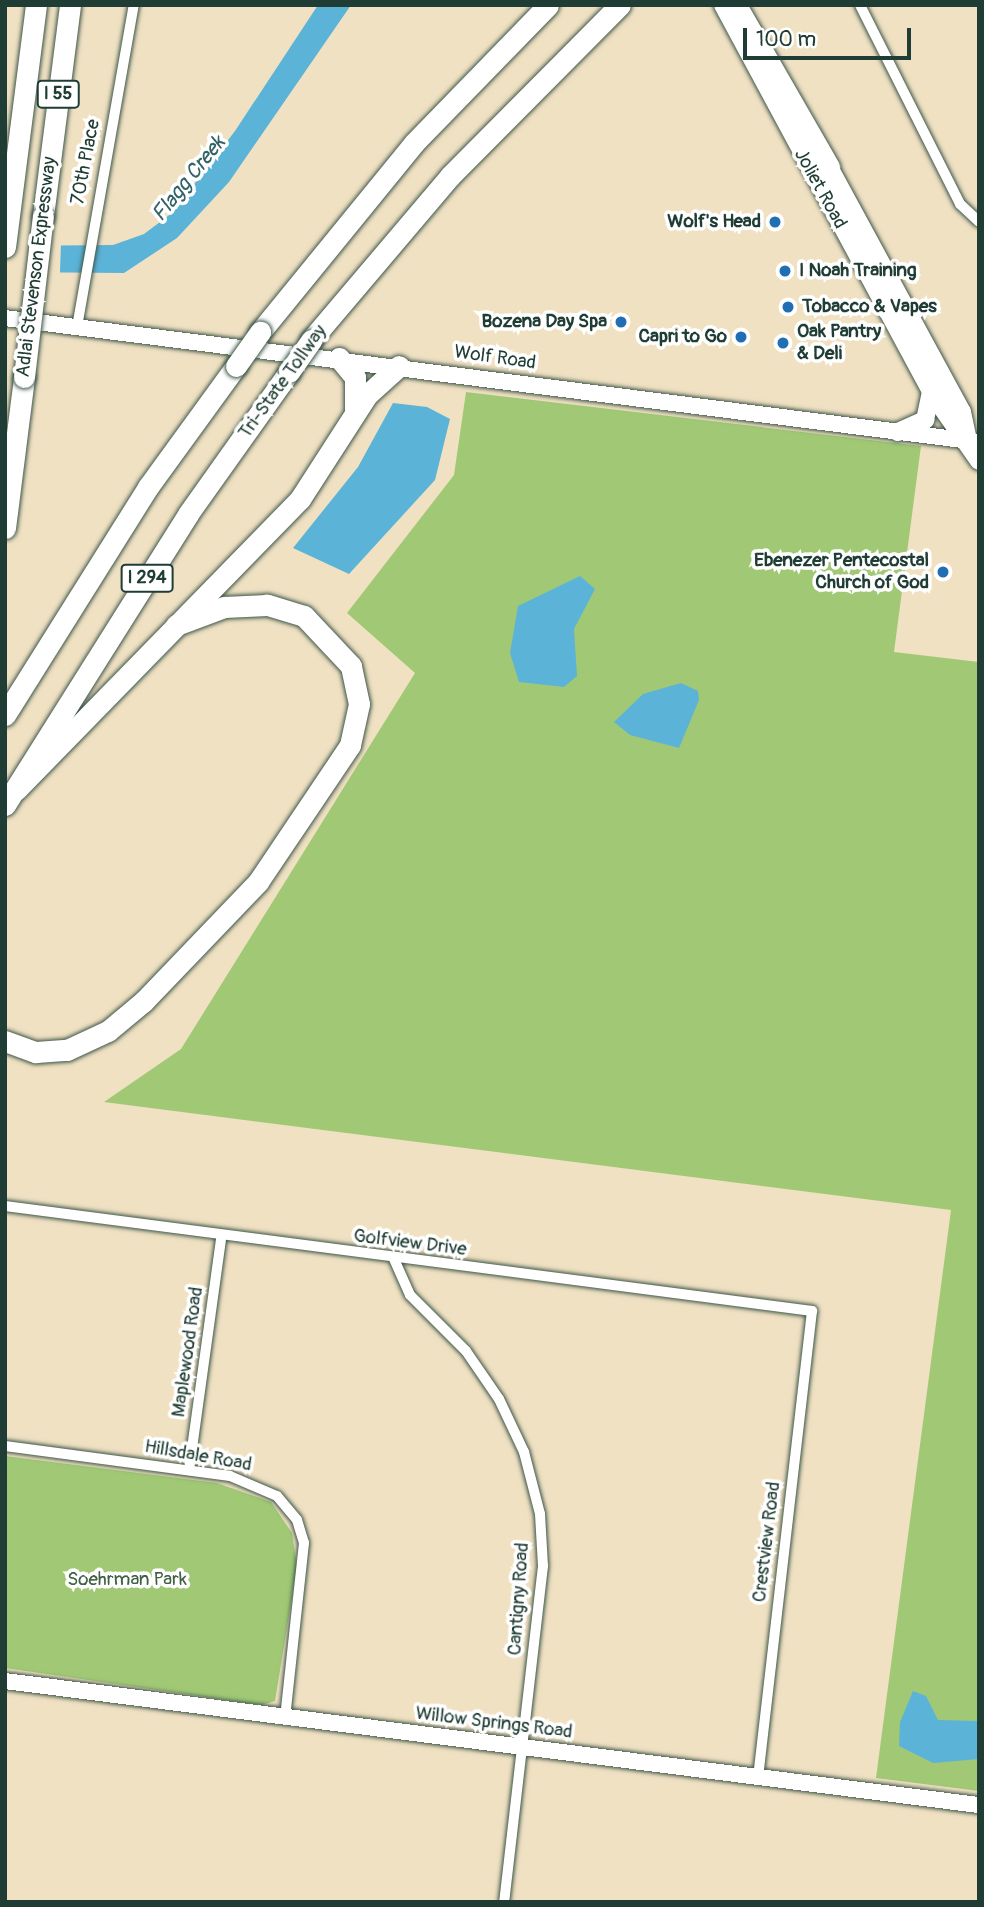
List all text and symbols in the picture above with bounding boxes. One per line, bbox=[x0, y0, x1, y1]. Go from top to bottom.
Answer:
scale bar bbox=[746, 14, 914, 58]
text: 100 m bbox=[756, 26, 816, 53]
road number: I 55 bbox=[35, 80, 81, 108]
street label: 70th Place bbox=[67, 117, 105, 207]
water label: Flagg Creek bbox=[147, 131, 231, 227]
street label: Joliet Road bbox=[789, 145, 851, 233]
street label: Adlai Stevenson Expressway bbox=[12, 156, 62, 378]
place label: Wolf's Head bbox=[667, 211, 761, 233]
marker: Wolf's Head bbox=[767, 214, 783, 230]
place label: I Noah Training bbox=[799, 260, 916, 282]
marker: I Noah Training bbox=[777, 263, 793, 279]
place label: Tobacco & Vapes bbox=[802, 296, 937, 318]
marker: Tobacco & Vapes bbox=[780, 299, 796, 315]
place label: Bozena Day Spa bbox=[482, 311, 607, 333]
marker: Bozena Day Spa bbox=[613, 314, 629, 330]
street label: Tri-State Tollway bbox=[234, 321, 332, 443]
place label: Oak Pantry & Deli bbox=[797, 321, 881, 365]
place label: Capri to Go bbox=[638, 326, 727, 348]
marker: Capri to Go bbox=[733, 329, 749, 345]
marker: Oak Pantry & Deli bbox=[775, 335, 791, 351]
street label: Wolf Road bbox=[453, 341, 537, 375]
place label: Ebenezer Pentecostal Church of God bbox=[754, 550, 929, 594]
road number: I 294 bbox=[119, 564, 175, 592]
marker: Ebenezer Pentecostal Church of God bbox=[935, 564, 951, 580]
street label: Golfview Drive bbox=[352, 1225, 468, 1261]
street label: Maplewood Road bbox=[168, 1285, 208, 1419]
street label: Hillsdale Road bbox=[143, 1435, 253, 1477]
street label: Crestview Road bbox=[748, 1480, 786, 1604]
street label: Cantigny Road bbox=[504, 1542, 534, 1656]
park label: Soehrman Park bbox=[67, 1569, 187, 1591]
street label: Willow Springs Road bbox=[414, 1702, 574, 1744]

